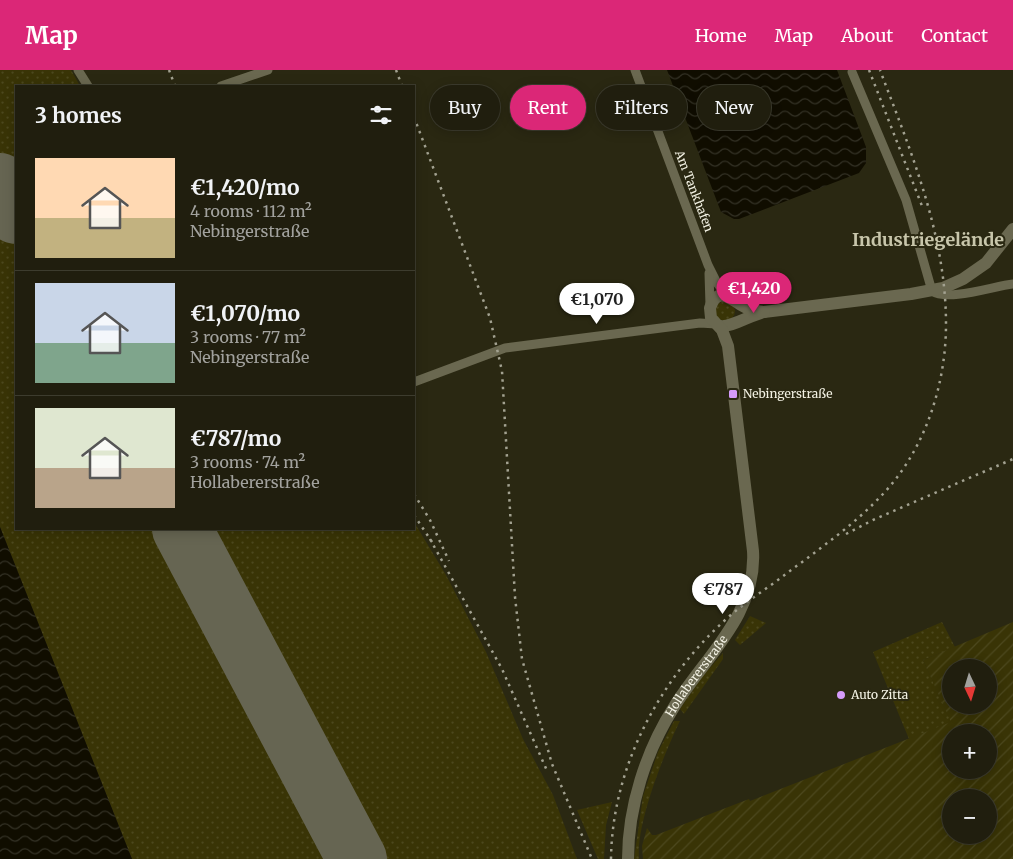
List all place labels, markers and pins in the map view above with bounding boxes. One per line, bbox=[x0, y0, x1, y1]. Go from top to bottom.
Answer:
pin: €1,420 bbox=[713, 272, 795, 314]
pin: €1,070 bbox=[556, 282, 638, 325]
place label: Nebingerstraße bbox=[743, 386, 833, 401]
marker: Nebingerstraße bbox=[727, 388, 739, 400]
pin: €787 bbox=[693, 572, 753, 615]
place label: Auto Zitta bbox=[850, 687, 909, 702]
marker: Auto Zitta bbox=[835, 689, 847, 701]

